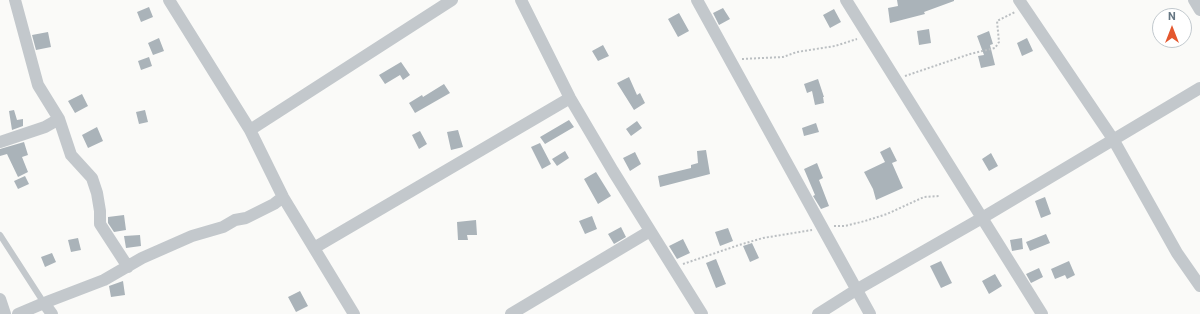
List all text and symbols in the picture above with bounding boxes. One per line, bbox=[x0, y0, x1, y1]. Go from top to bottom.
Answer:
north arrow bbox=[1152, 8, 1192, 48]
text: N bbox=[1168, 10, 1176, 23]

